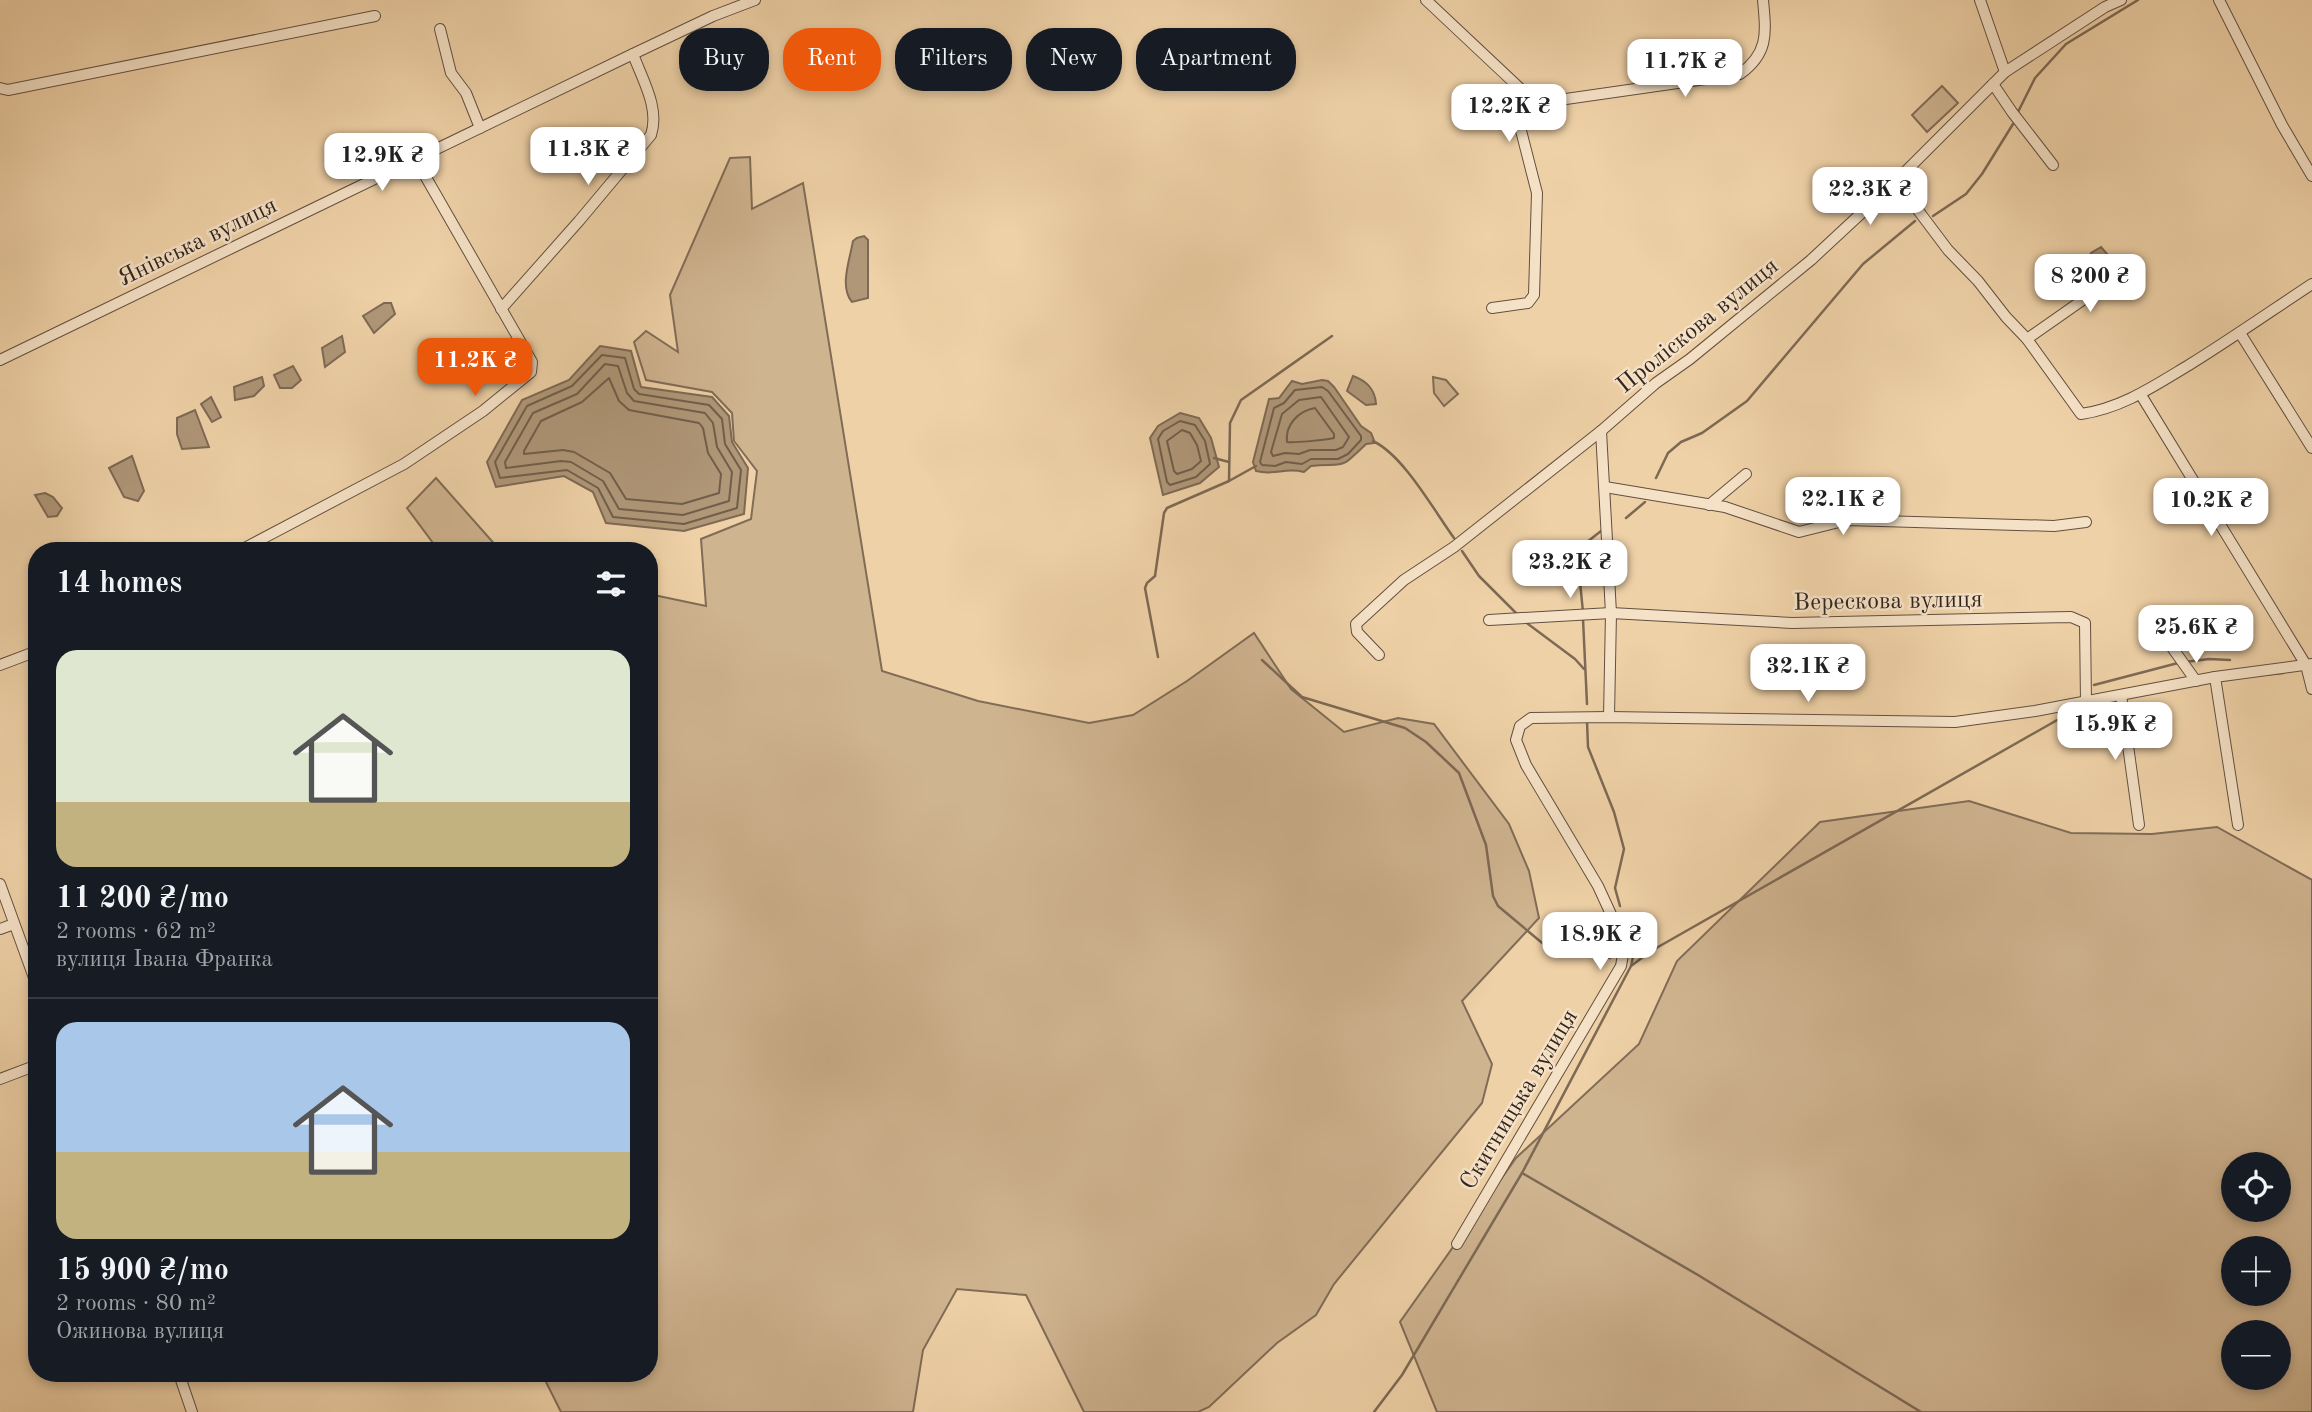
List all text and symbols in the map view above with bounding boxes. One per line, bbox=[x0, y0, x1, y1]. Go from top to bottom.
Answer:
chip: Buy bbox=[679, 28, 769, 91]
chip: Rent bbox=[783, 28, 881, 91]
chip: Filters bbox=[895, 28, 1012, 91]
chip: New bbox=[1026, 28, 1122, 91]
chip: Apartment bbox=[1136, 28, 1296, 91]
pin: 11.7K ₴ bbox=[1620, 40, 1750, 99]
text: 11.7K ₴ bbox=[1643, 50, 1727, 73]
pin: 12.2K ₴ bbox=[1444, 85, 1574, 144]
text: 12.2K ₴ bbox=[1467, 95, 1551, 118]
pin: 11.3K ₴ bbox=[523, 128, 653, 187]
pin: 12.9K ₴ bbox=[317, 134, 447, 193]
text: 11.3K ₴ bbox=[546, 138, 630, 161]
text: 12.9K ₴ bbox=[340, 144, 424, 167]
pin: 22.3K ₴ bbox=[1805, 168, 1935, 227]
text: 22.3K ₴ bbox=[1828, 178, 1912, 201]
street label: Янівська вулиця bbox=[115, 194, 281, 292]
street label: Проліскова вулиця bbox=[1613, 254, 1783, 399]
pin: 8 200 ₴ bbox=[2025, 254, 2155, 314]
text: 8 200 ₴ bbox=[2051, 265, 2129, 288]
pin: 11.2K ₴ bbox=[410, 338, 540, 398]
text: 11.2K ₴ bbox=[433, 349, 517, 372]
pin: 22.1K ₴ bbox=[1778, 477, 1908, 537]
pin: 10.2K ₴ bbox=[2146, 478, 2276, 538]
text: 22.1K ₴ bbox=[1801, 488, 1885, 511]
text: 10.2K ₴ bbox=[2169, 489, 2253, 512]
pin: 23.2K ₴ bbox=[1505, 540, 1635, 600]
text: 23.2K ₴ bbox=[1528, 551, 1612, 574]
icon: filters bbox=[592, 565, 630, 603]
text: 14 homes bbox=[56, 569, 182, 599]
street label: Верескова вулиця bbox=[1793, 588, 1983, 616]
pin: 25.6K ₴ bbox=[2131, 606, 2261, 665]
text: 25.6K ₴ bbox=[2154, 616, 2238, 639]
pin: 32.1K ₴ bbox=[1743, 644, 1873, 704]
text: 32.1K ₴ bbox=[1766, 655, 1850, 678]
icon: home bbox=[280, 695, 406, 821]
pin: 15.9K ₴ bbox=[2050, 702, 2180, 762]
text: 15.9K ₴ bbox=[2073, 713, 2157, 736]
text: 11 200 ₴/mo bbox=[56, 884, 229, 914]
pin: 18.9K ₴ bbox=[1535, 912, 1665, 972]
text: 2 rooms · 62 m² bbox=[56, 920, 216, 943]
text: 18.9K ₴ bbox=[1558, 923, 1642, 946]
text: вулиця Івана Франка bbox=[56, 948, 273, 971]
street label: Скитницька вулиця bbox=[1456, 1006, 1583, 1194]
icon: home bbox=[280, 1067, 406, 1193]
map controls bbox=[2221, 1152, 2291, 1390]
button: locate bbox=[2221, 1152, 2291, 1222]
button: + bbox=[2221, 1236, 2291, 1306]
text: 15 900 ₴/mo bbox=[56, 1256, 229, 1286]
text: 2 rooms · 80 m² bbox=[56, 1292, 216, 1315]
text: Ожинова вулиця bbox=[56, 1320, 224, 1343]
button: − bbox=[2221, 1320, 2291, 1390]

